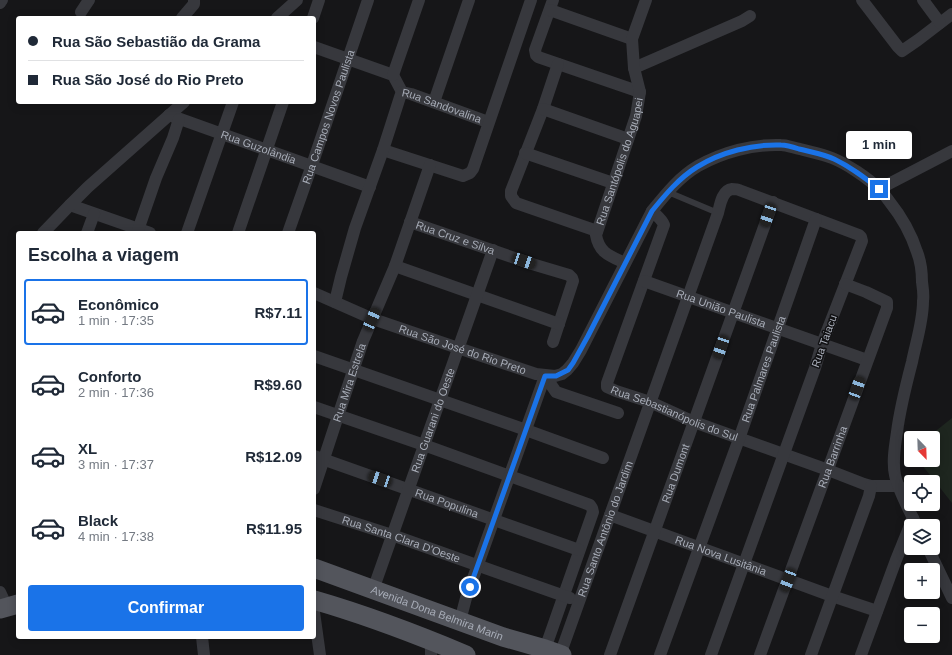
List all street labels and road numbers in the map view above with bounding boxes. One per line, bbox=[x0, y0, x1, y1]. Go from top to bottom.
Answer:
street label: Rua Campos Novos Paulista bbox=[300, 47, 357, 185]
street label: Rua Sandovalina bbox=[401, 86, 484, 125]
street label: Rua Santópolis do Aguapei bbox=[594, 97, 645, 227]
street label: Rua Guzolândia bbox=[219, 128, 298, 166]
street label: Rua Cruz e Silva bbox=[414, 219, 497, 257]
street label: Rua União Paulista bbox=[675, 287, 769, 330]
street label: Rua Palmares Paulista bbox=[739, 313, 788, 424]
street label: Rua Taiacu bbox=[809, 313, 839, 369]
street label: Rua São José do Rio Preto bbox=[397, 322, 528, 376]
street label: Rua Mira Estrela bbox=[330, 341, 368, 423]
street label: Rua Guarani do Oeste bbox=[409, 366, 457, 474]
street label: Rua Sebastianópolis do Sul bbox=[609, 383, 739, 443]
street label: Rua Barrinha bbox=[816, 423, 850, 489]
street label: Rua Dumont bbox=[659, 442, 691, 505]
street label: Rua Santo Antônio do Jardim bbox=[575, 459, 635, 598]
street label: Rua Populina bbox=[414, 486, 481, 520]
street label: Rua Santa Clara D'Oeste bbox=[341, 513, 462, 565]
street label: Rua Nova Lusitânia bbox=[674, 533, 769, 578]
street label: Avenida Dona Belmira Marin bbox=[369, 583, 505, 643]

